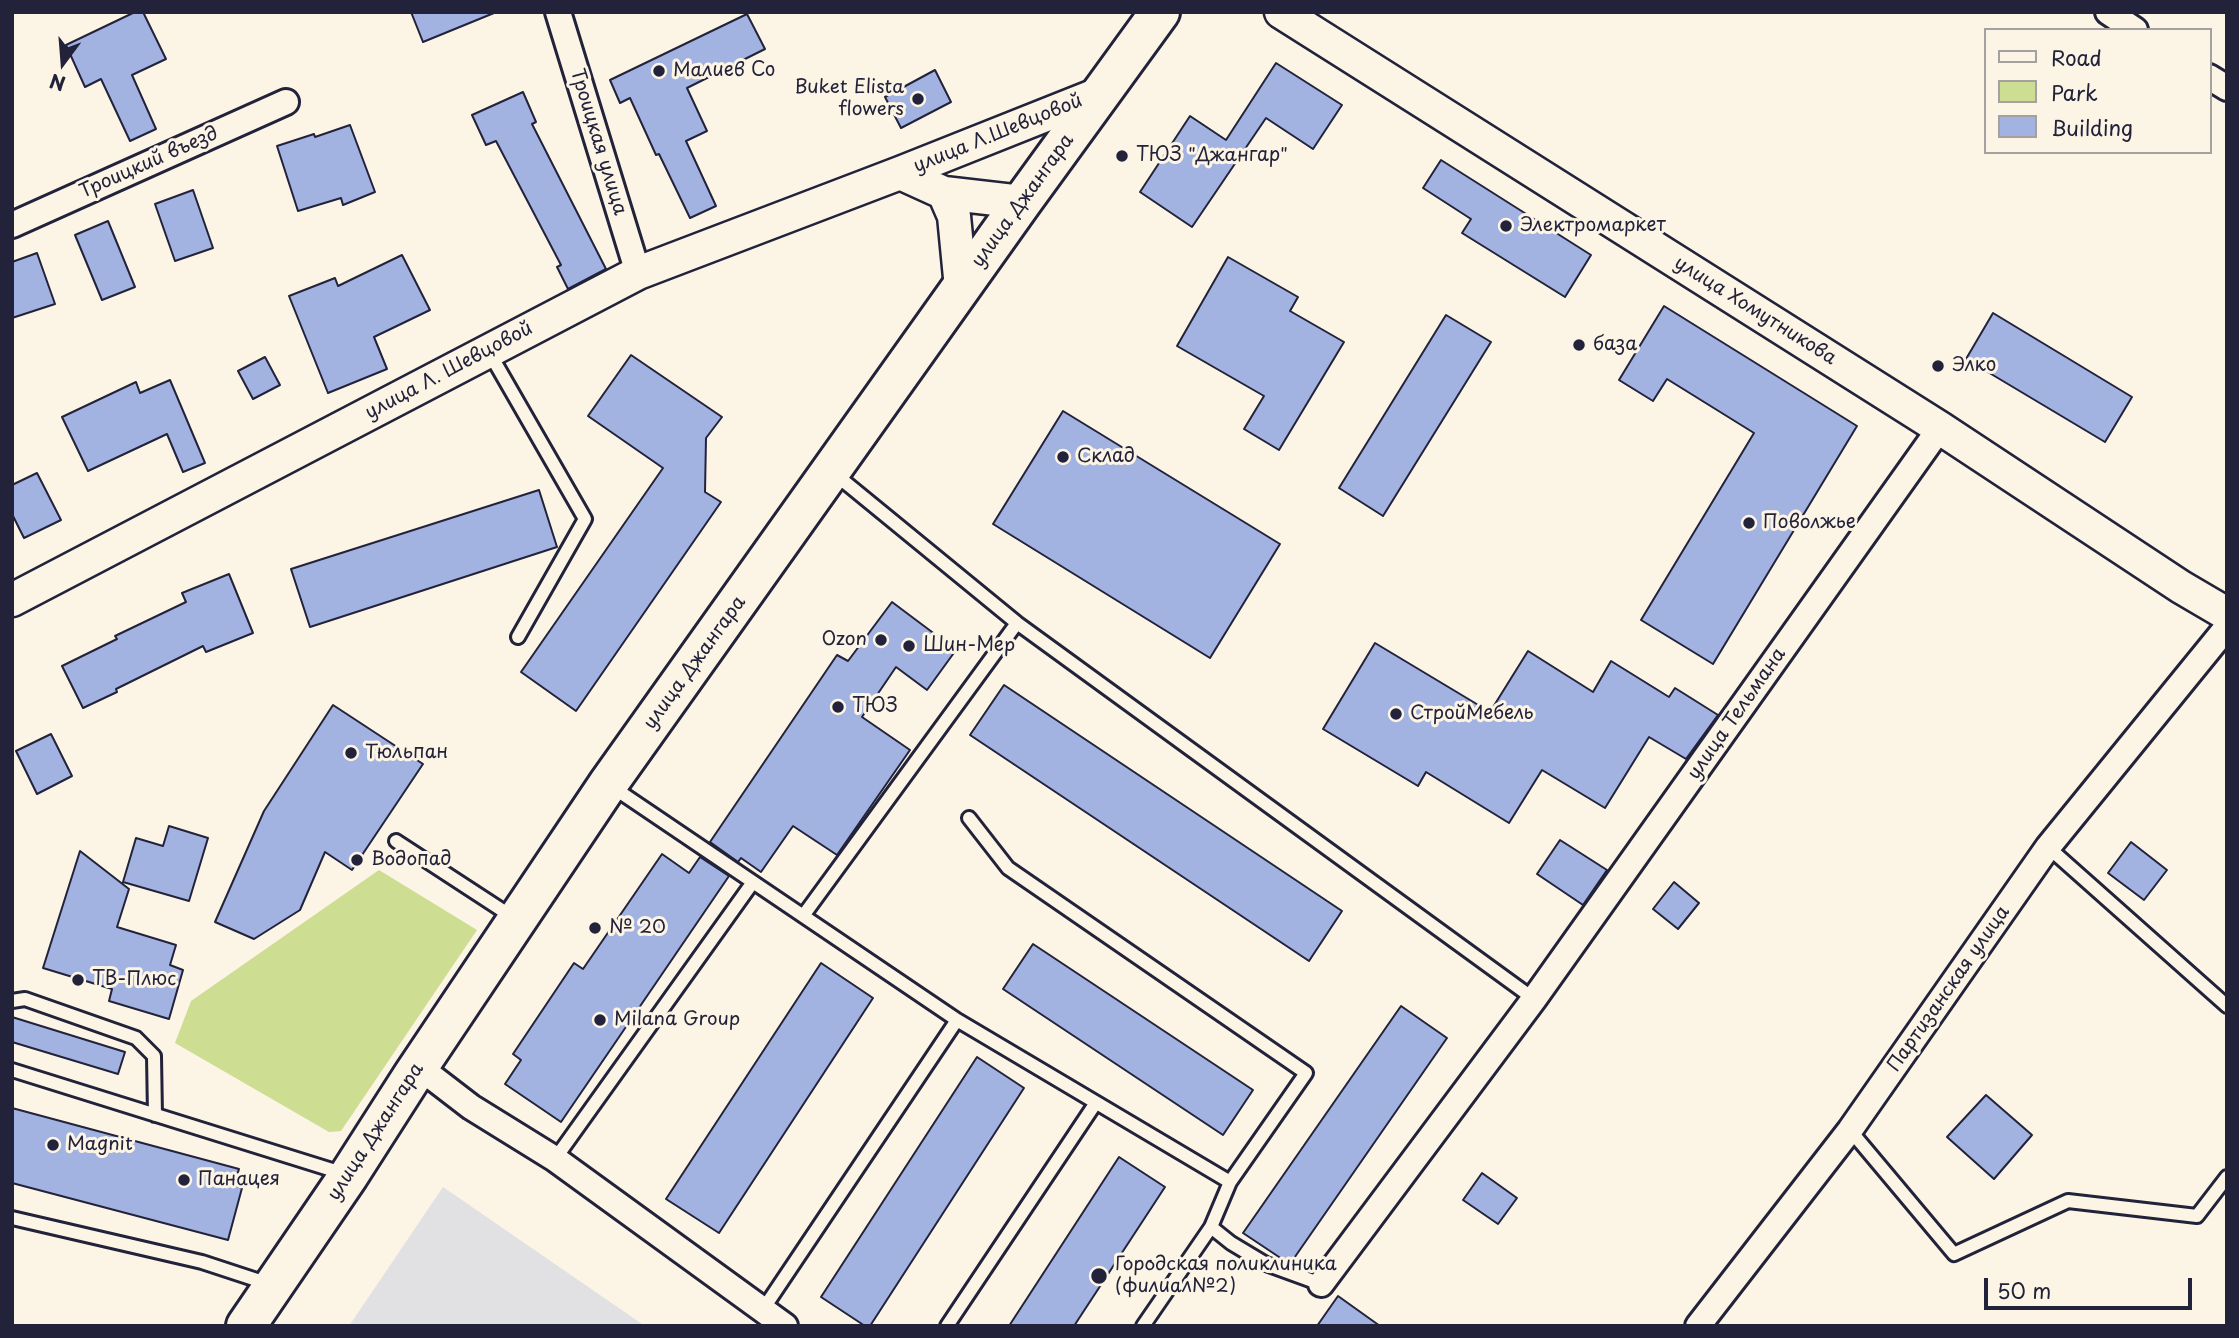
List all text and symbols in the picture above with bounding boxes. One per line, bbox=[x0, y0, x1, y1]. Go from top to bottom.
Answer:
north arrow bbox=[28, 28, 98, 98]
legend bbox=[1983, 28, 2211, 154]
text: Road bbox=[2051, 41, 2102, 73]
place label: Малиев Со bbox=[673, 60, 775, 82]
marker: Малиев Со bbox=[651, 63, 667, 79]
street label: Троицкая улица bbox=[565, 66, 631, 218]
text: N bbox=[46, 68, 68, 99]
text: Park bbox=[2051, 76, 2098, 108]
place label: Buket Elista flowers bbox=[794, 77, 904, 121]
street label: улица Л.Шевцовой bbox=[910, 90, 1086, 178]
marker: Buket Elista flowers bbox=[910, 91, 926, 107]
text: Building bbox=[2051, 111, 2133, 143]
street label: Троицкий въезд bbox=[76, 122, 222, 204]
street label: улица Джангара bbox=[967, 130, 1079, 272]
place label: ТЮЗ "Джангар" bbox=[1136, 145, 1288, 167]
marker: ТЮЗ "Джангар" bbox=[1114, 148, 1130, 164]
place label: Электромаркет bbox=[1520, 215, 1666, 237]
marker: Электромаркет bbox=[1498, 218, 1514, 234]
street label: улица Хомутникова bbox=[1670, 252, 1840, 370]
street label: улица Л. Шевцовой bbox=[362, 317, 536, 425]
place label: база bbox=[1593, 334, 1637, 356]
marker: база bbox=[1571, 337, 1587, 353]
place label: Элко bbox=[1952, 355, 1996, 377]
marker: Элко bbox=[1930, 358, 1946, 374]
place label: Склад bbox=[1077, 446, 1135, 468]
marker: Склад bbox=[1055, 449, 1071, 465]
place label: Поволжье bbox=[1763, 512, 1856, 534]
marker: Поволжье bbox=[1741, 515, 1757, 531]
street label: улица Джангара bbox=[639, 592, 751, 734]
place label: Ozon bbox=[822, 629, 867, 651]
marker: Ozon bbox=[873, 632, 889, 648]
place label: Шин-Мер bbox=[923, 635, 1015, 657]
marker: Шин-Мер bbox=[901, 638, 917, 654]
street label: улица Тельмана bbox=[1683, 644, 1791, 784]
place label: ТЮЗ bbox=[852, 696, 898, 718]
marker: ТЮЗ bbox=[830, 699, 846, 715]
place label: СтройМебель bbox=[1410, 703, 1533, 725]
marker: СтройМебель bbox=[1388, 706, 1404, 722]
place label: Тюльпан bbox=[365, 742, 448, 764]
marker: Тюльпан bbox=[343, 745, 359, 761]
place label: Водопад bbox=[371, 849, 452, 871]
marker: Водопад bbox=[349, 852, 365, 868]
street label: Партизанская улица bbox=[1883, 902, 2015, 1076]
place label: № 20 bbox=[609, 917, 666, 939]
marker: № 20 bbox=[587, 920, 603, 936]
place label: ТВ-Плюс bbox=[92, 969, 176, 991]
marker: ТВ-Плюс bbox=[70, 972, 86, 988]
place label: Milana Group bbox=[614, 1009, 740, 1031]
marker: Milana Group bbox=[592, 1012, 608, 1028]
street label: улица Джангара bbox=[323, 1059, 429, 1205]
place label: Magnit bbox=[67, 1134, 133, 1156]
marker: Magnit bbox=[45, 1137, 61, 1153]
place label: Панацея bbox=[198, 1169, 280, 1191]
marker: Панацея bbox=[176, 1172, 192, 1188]
place label: Городская поликлиника (филиал№2) bbox=[1115, 1254, 1337, 1298]
scale bar bbox=[1987, 1264, 2195, 1308]
marker: Городская поликлиника (филиал№2) bbox=[1089, 1266, 1109, 1286]
text: 50 m bbox=[1997, 1274, 2051, 1306]

